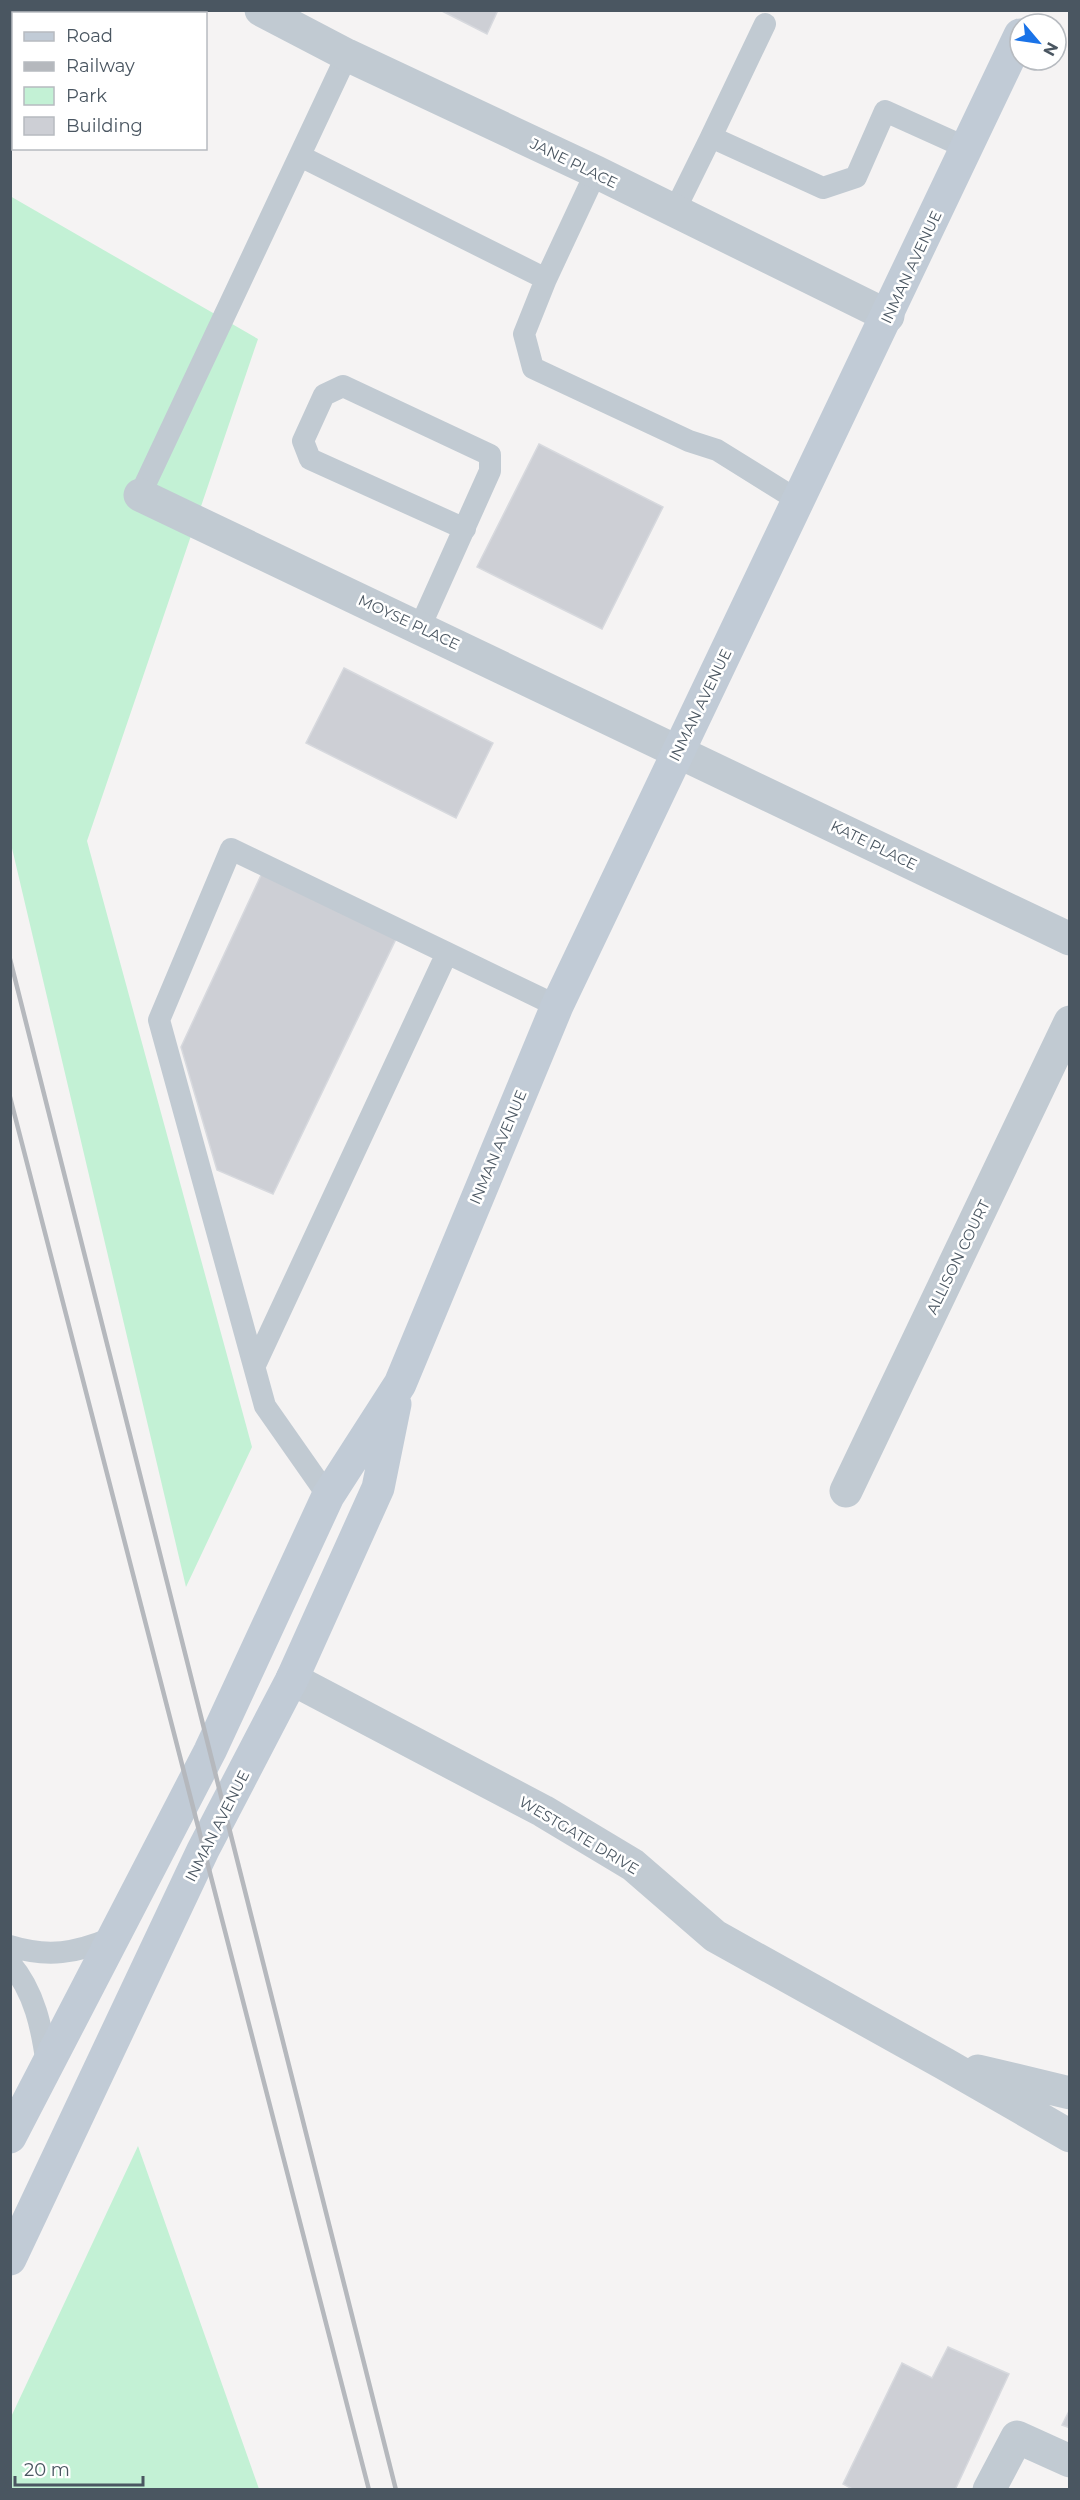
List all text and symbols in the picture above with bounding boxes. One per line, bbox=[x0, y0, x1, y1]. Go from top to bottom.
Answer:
legend bbox=[12, 12, 207, 150]
north arrow bbox=[1008, 12, 1068, 72]
text: Road bbox=[66, 25, 113, 47]
text: N bbox=[1039, 39, 1062, 59]
text: Railway bbox=[66, 55, 135, 77]
text: Park bbox=[66, 85, 107, 107]
text: Building bbox=[66, 115, 143, 137]
street label: JANE PLACE bbox=[526, 133, 621, 192]
street label: INMAN AVENUE bbox=[876, 207, 946, 327]
street label: MOYSE PLACE bbox=[355, 590, 463, 654]
street label: INMAN AVENUE bbox=[665, 646, 735, 764]
street label: KATE PLACE bbox=[828, 816, 920, 874]
street label: INMAN AVENUE bbox=[465, 1087, 531, 1207]
street label: ALLISON COURT bbox=[922, 1196, 994, 1317]
street label: INMAN AVENUE bbox=[181, 1767, 253, 1885]
street label: WESTGATE DRIVE bbox=[516, 1792, 642, 1878]
scale bar bbox=[15, 2449, 142, 2487]
text: 20 m bbox=[24, 2459, 70, 2481]

